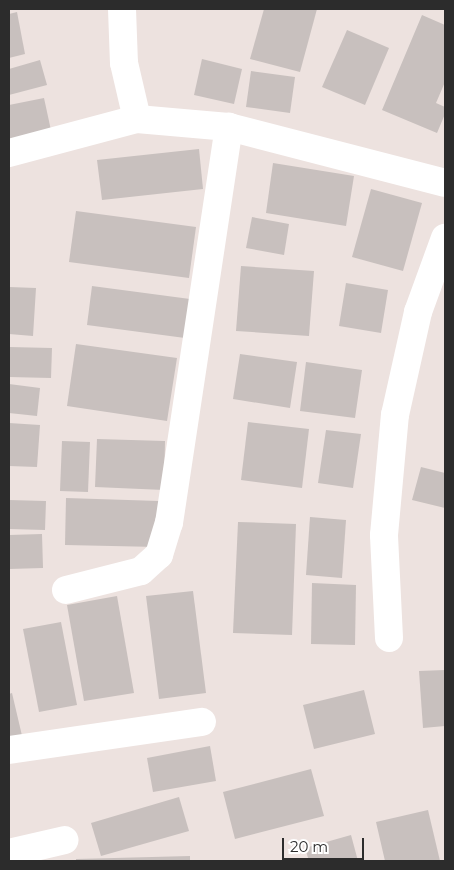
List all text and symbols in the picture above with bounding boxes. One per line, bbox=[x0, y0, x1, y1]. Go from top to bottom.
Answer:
scale bar bbox=[284, 828, 366, 860]
text: 20 m bbox=[290, 837, 328, 856]

